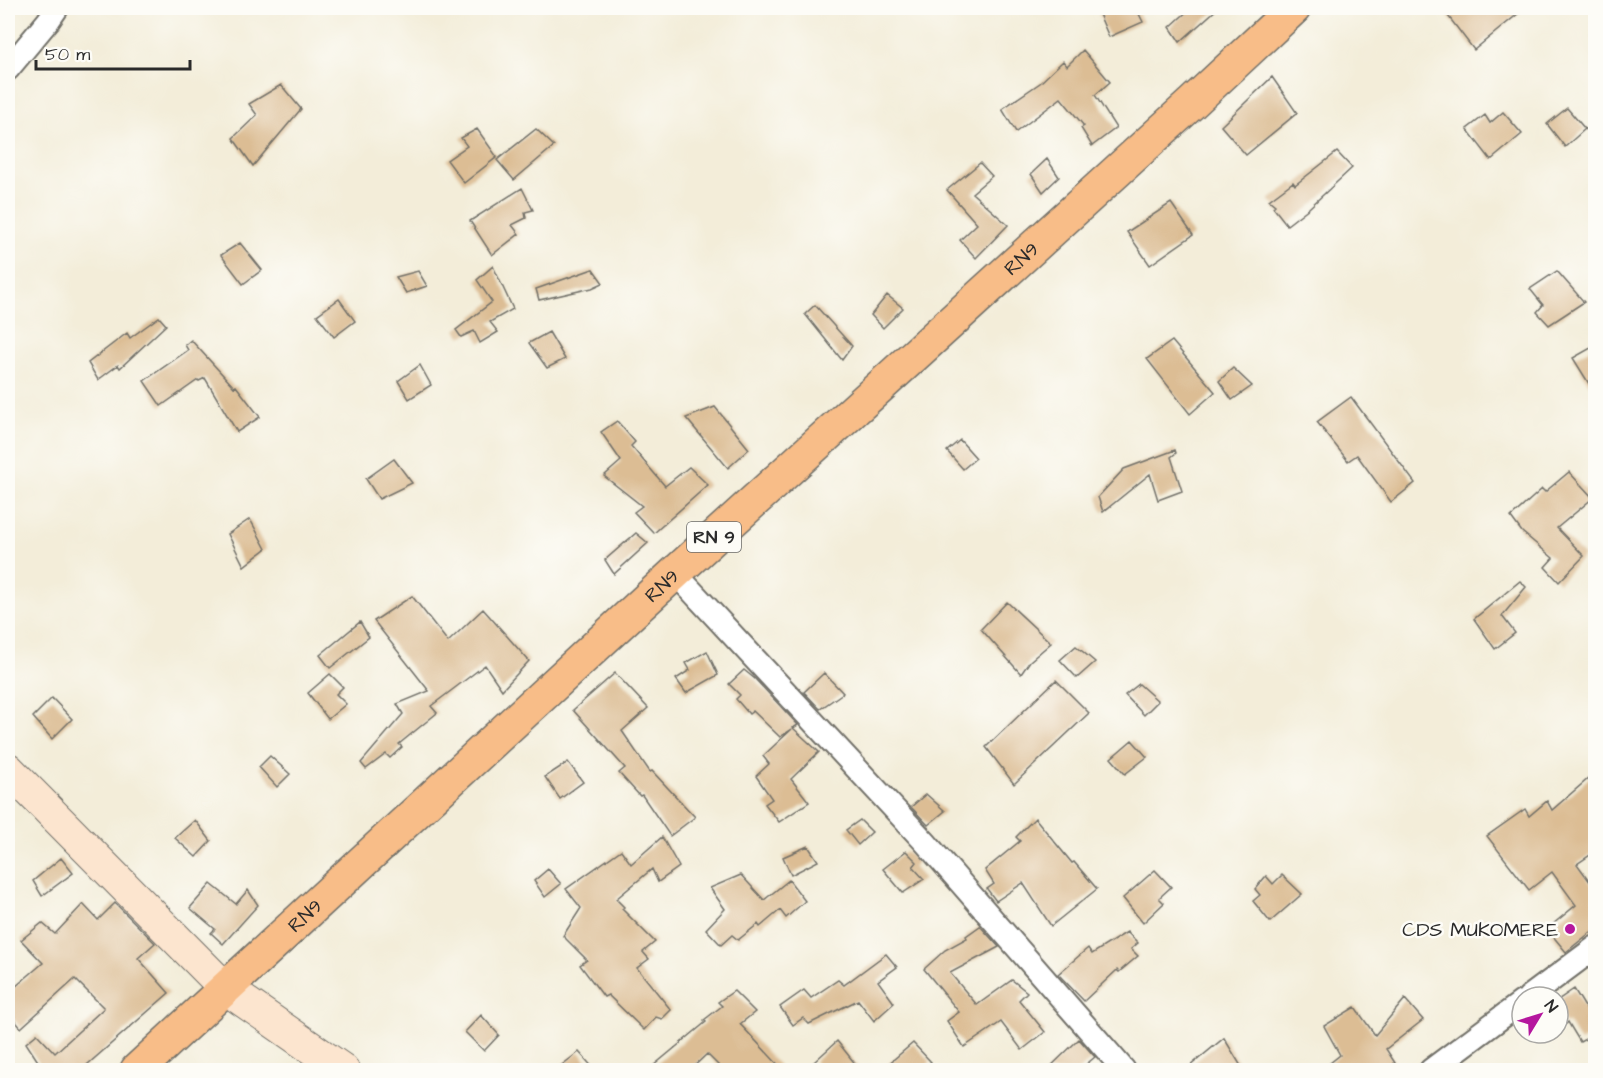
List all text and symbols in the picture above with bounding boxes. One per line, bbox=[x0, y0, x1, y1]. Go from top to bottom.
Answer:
scale bar bbox=[36, 33, 190, 71]
text: 50 m bbox=[45, 42, 90, 67]
street label: RN9 bbox=[998, 236, 1045, 282]
road number: RN 9 bbox=[687, 522, 741, 552]
street label: RN9 bbox=[639, 563, 686, 609]
street label: RN9 bbox=[282, 893, 329, 939]
place label: CDS MUKOMERE bbox=[1402, 916, 1558, 944]
marker: CDS MUKOMERE bbox=[1563, 922, 1577, 936]
north arrow bbox=[1510, 985, 1570, 1045]
text: N bbox=[1539, 996, 1563, 1017]

